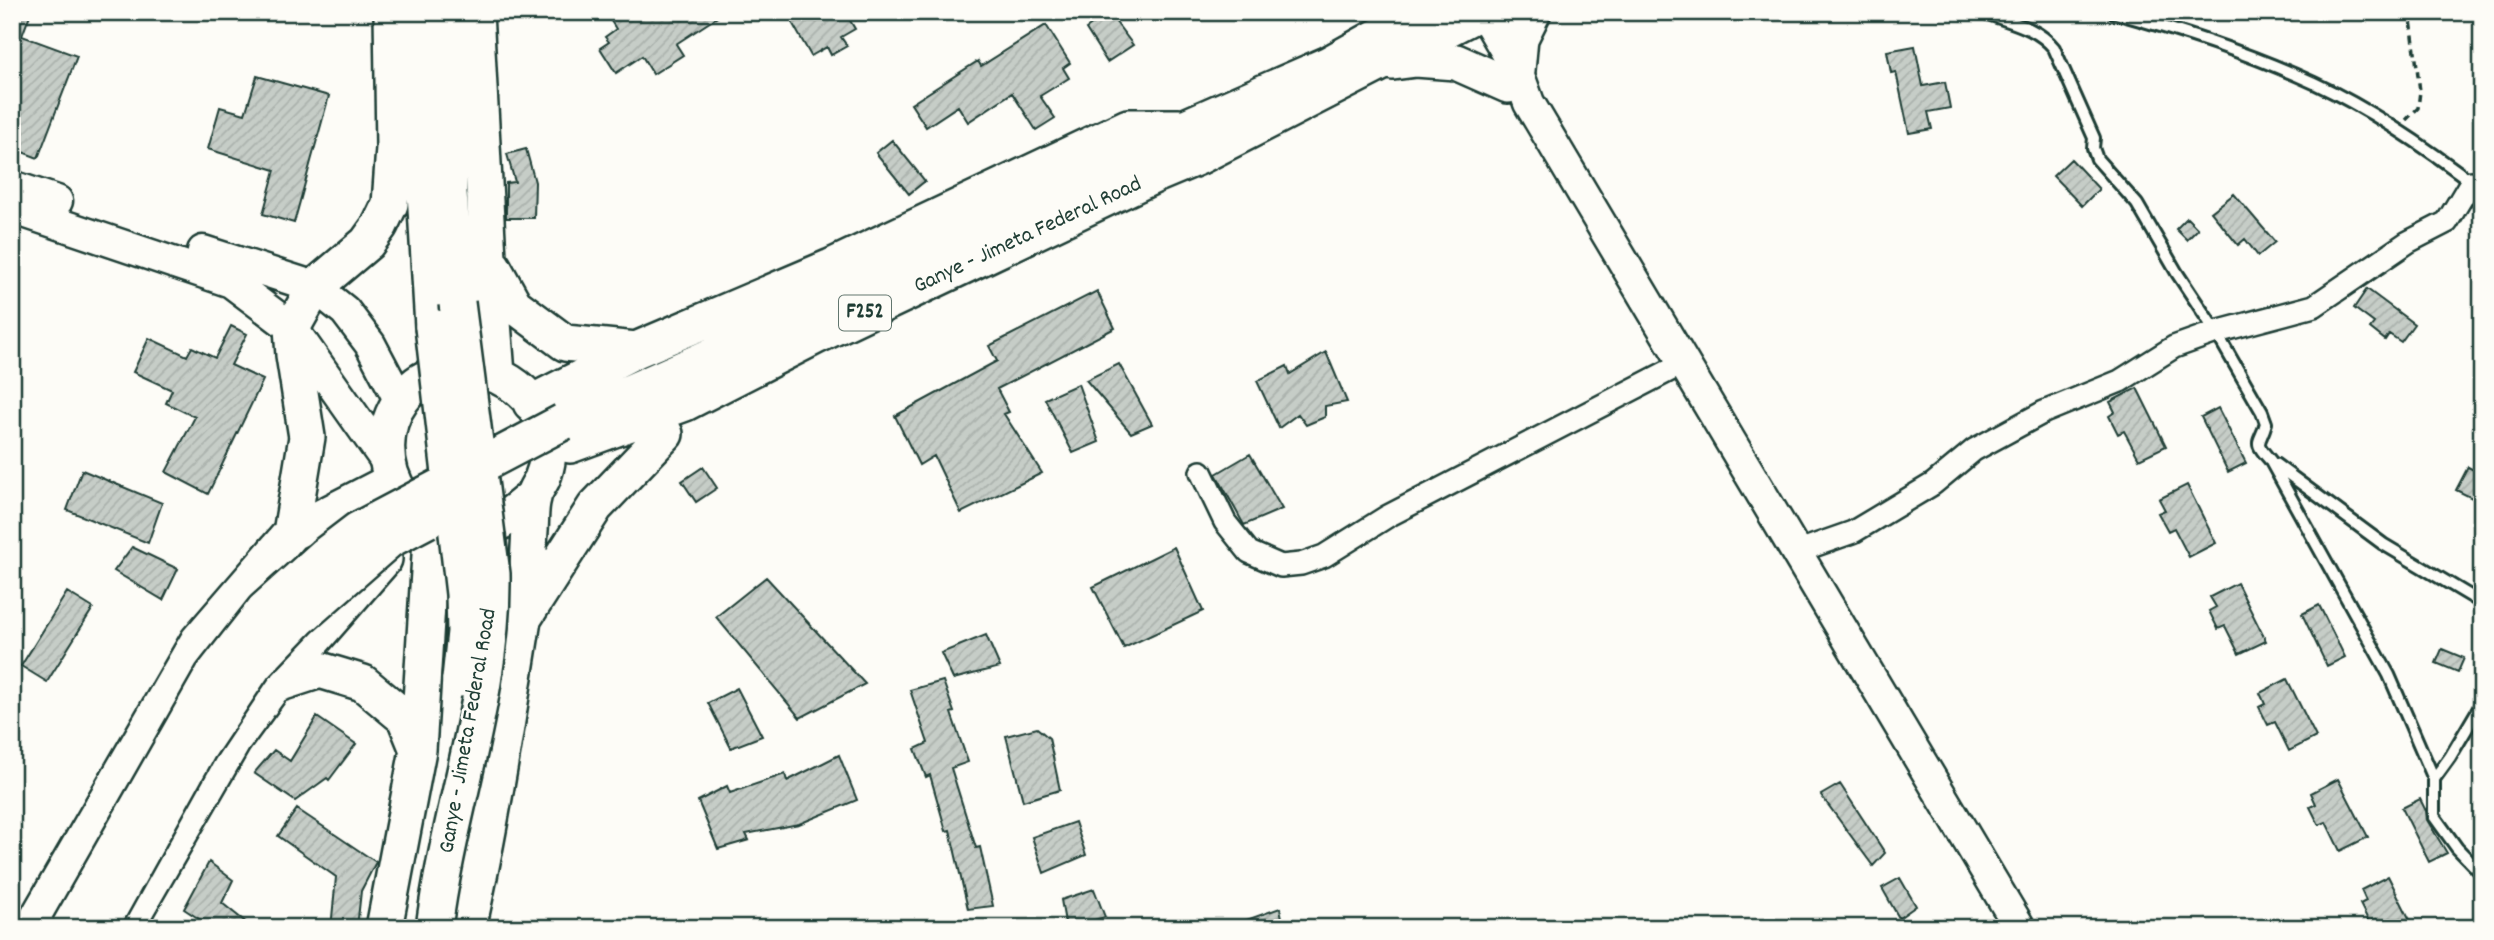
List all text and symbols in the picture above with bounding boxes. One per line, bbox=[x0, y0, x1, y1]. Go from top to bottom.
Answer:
street label: Ganye - Jimeta Federal Road bbox=[909, 169, 1147, 303]
road number: F252 bbox=[839, 296, 891, 330]
street label: Ganye - Jimeta Federal Road bbox=[431, 606, 507, 856]

